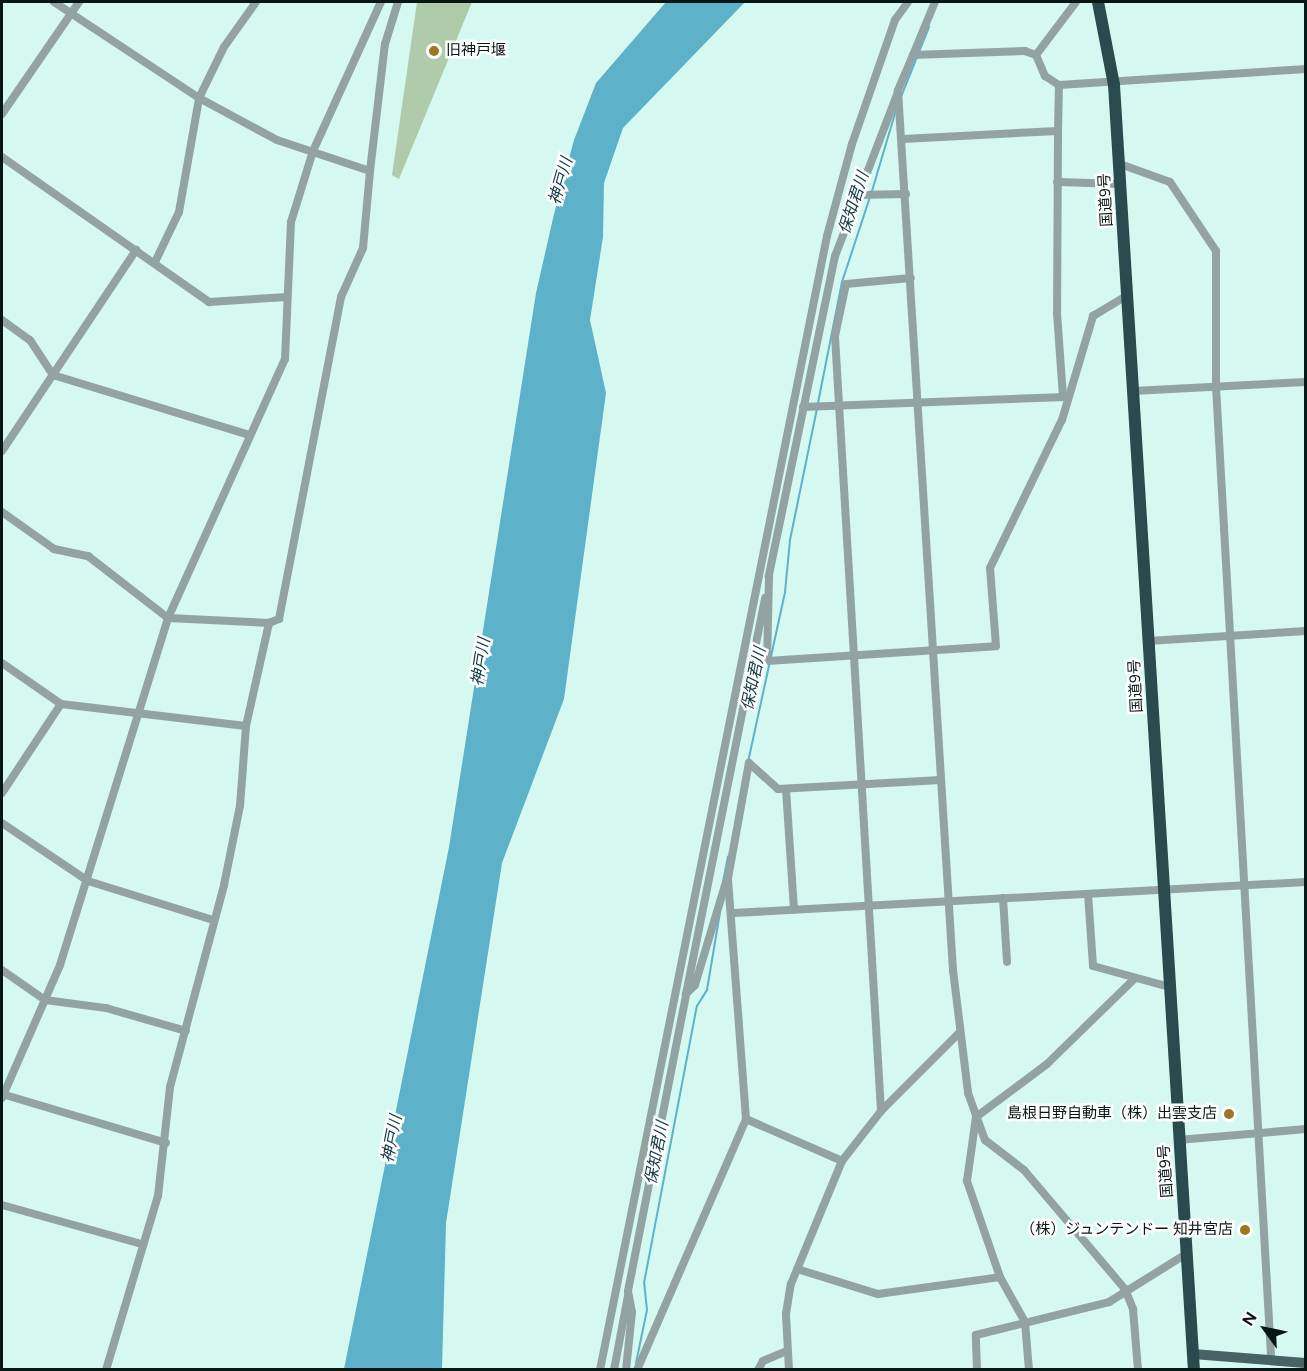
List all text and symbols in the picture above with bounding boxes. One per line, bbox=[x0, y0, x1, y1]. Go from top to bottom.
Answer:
place label: 旧神戸堰 bbox=[446, 42, 506, 60]
marker: 旧神戸堰 bbox=[427, 44, 441, 58]
water label: 神戸川 bbox=[545, 155, 577, 207]
water label: 保知君川 bbox=[835, 170, 873, 236]
street label: 国道9号 bbox=[1096, 173, 1116, 227]
water label: 神戸川 bbox=[468, 637, 494, 687]
water label: 保知君川 bbox=[738, 646, 770, 712]
street label: 国道9号 bbox=[1126, 659, 1146, 713]
place label: 島根日野自動車（株）出雲支店 bbox=[1007, 1105, 1217, 1123]
marker: 島根日野自動車（株）出雲支店 bbox=[1222, 1107, 1236, 1121]
water label: 神戸川 bbox=[378, 1114, 406, 1164]
water label: 保知君川 bbox=[641, 1120, 673, 1186]
street label: 国道9号 bbox=[1155, 1144, 1177, 1198]
place label: （株）ジュンテンドー 知井宮店 bbox=[1019, 1221, 1233, 1239]
marker: （株）ジュンテンドー 知井宮店 bbox=[1238, 1223, 1252, 1237]
north arrow bbox=[1235, 1299, 1295, 1359]
text: N bbox=[1238, 1309, 1261, 1329]

